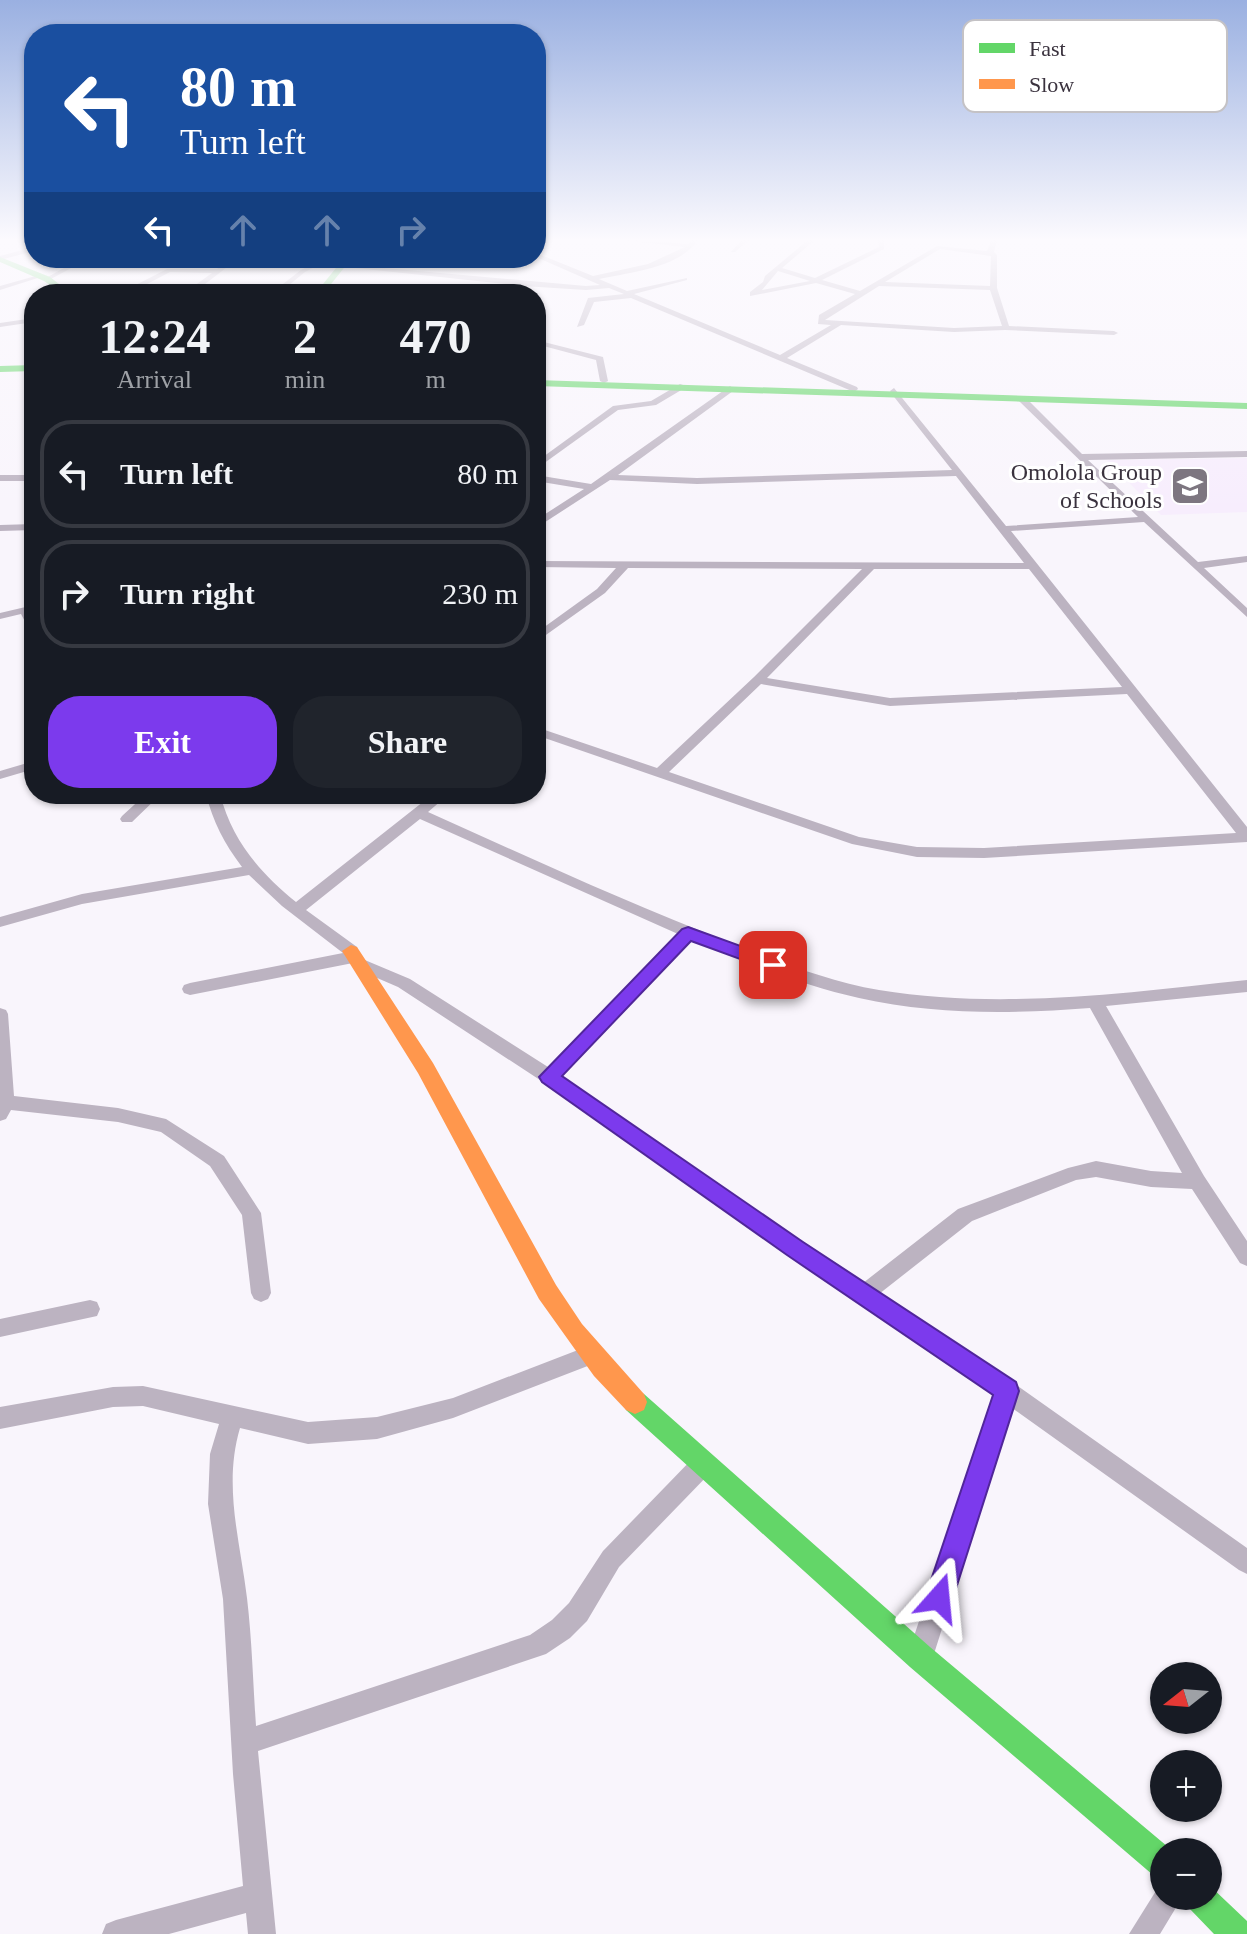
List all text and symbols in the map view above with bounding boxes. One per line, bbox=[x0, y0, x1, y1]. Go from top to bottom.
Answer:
legend bbox=[963, 20, 1227, 112]
text: Fast bbox=[1029, 36, 1066, 61]
icon: left bbox=[48, 56, 152, 160]
text: 80 m bbox=[180, 56, 297, 118]
text: Slow bbox=[1029, 72, 1074, 97]
text: Turn left bbox=[180, 122, 306, 162]
icon: left bbox=[137, 208, 181, 252]
icon: ahead bbox=[221, 208, 265, 252]
icon: ahead bbox=[305, 208, 349, 252]
icon: right bbox=[389, 208, 433, 252]
text: 12:24 bbox=[98, 310, 210, 363]
text: 2 bbox=[293, 310, 317, 363]
text: 470 bbox=[400, 310, 472, 363]
text: Arrival bbox=[117, 365, 192, 394]
text: min bbox=[285, 365, 325, 394]
text: m bbox=[425, 365, 446, 394]
icon: left bbox=[52, 452, 96, 496]
text: Turn left bbox=[120, 457, 233, 490]
text: 80 m bbox=[457, 457, 518, 490]
place label: Omolola Group of Schools bbox=[1011, 459, 1162, 513]
school or university icon: Omolola Group of Schools bbox=[1169, 465, 1211, 507]
icon: right bbox=[52, 572, 96, 616]
text: Turn right bbox=[120, 577, 255, 610]
text: 230 m bbox=[442, 577, 518, 610]
button: Exit bbox=[48, 696, 277, 788]
button: Share bbox=[293, 696, 522, 788]
pin bbox=[739, 931, 807, 999]
icon: arrive bbox=[751, 943, 795, 987]
position arrow bbox=[897, 1556, 981, 1640]
north arrow bbox=[1150, 1662, 1222, 1734]
map controls bbox=[1150, 1662, 1222, 1910]
button: + bbox=[1150, 1750, 1222, 1822]
button: − bbox=[1150, 1838, 1222, 1910]

